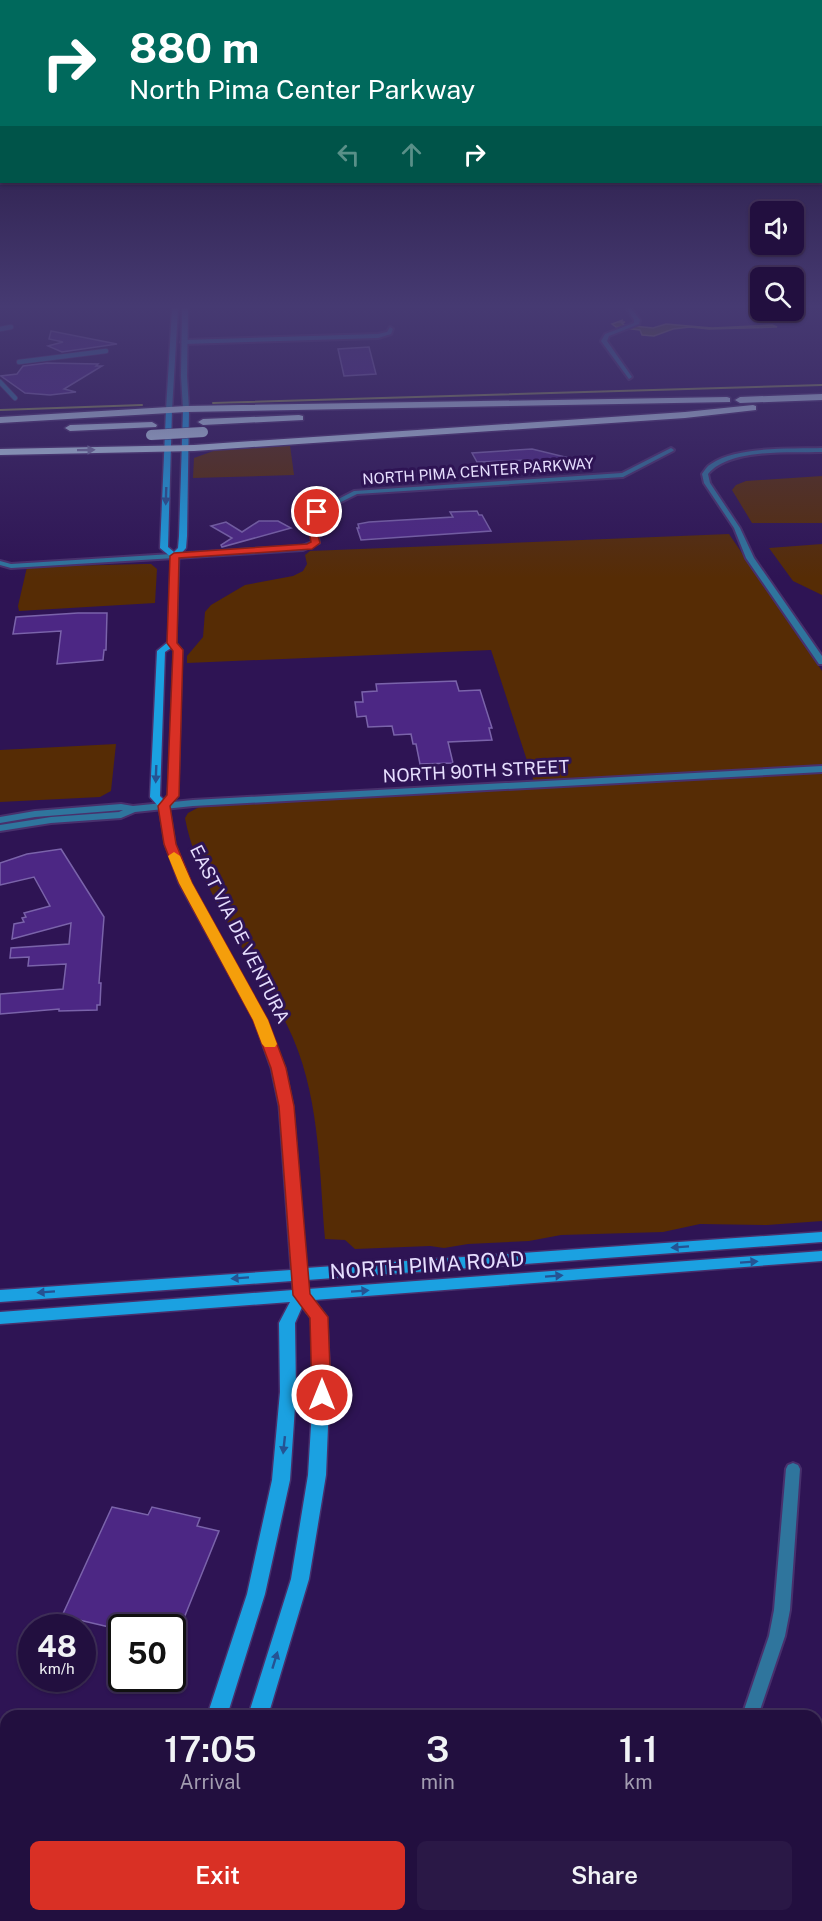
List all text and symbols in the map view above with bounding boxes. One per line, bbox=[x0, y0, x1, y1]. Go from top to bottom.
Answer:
text: 880 m bbox=[129, 23, 259, 72]
icon: right bbox=[30, 24, 108, 102]
text: North Pima Center Parkway bbox=[129, 73, 475, 105]
icon: left bbox=[332, 138, 365, 171]
icon: ahead bbox=[395, 138, 428, 171]
icon: right bbox=[458, 138, 491, 171]
map controls bbox=[750, 201, 804, 321]
button: sound bbox=[750, 201, 804, 255]
button: search bbox=[750, 267, 804, 321]
one-way arrow bbox=[77, 445, 96, 455]
street label: NORTH PIMA CENTER PARKWAY bbox=[362, 454, 594, 488]
one-way arrow bbox=[161, 486, 171, 505]
pin bbox=[291, 486, 342, 537]
icon: arrive bbox=[300, 495, 333, 528]
street label: NORTH 90TH STREET bbox=[382, 756, 570, 786]
one-way arrow bbox=[151, 765, 160, 784]
street label: EAST VIA DE VENTURA bbox=[186, 841, 294, 1027]
one-way arrow bbox=[670, 1243, 689, 1252]
street label: NORTH PIMA ROAD bbox=[329, 1246, 525, 1284]
one-way arrow bbox=[739, 1257, 758, 1266]
one-way arrow bbox=[545, 1271, 564, 1281]
one-way arrow bbox=[231, 1273, 250, 1283]
one-way arrow bbox=[350, 1286, 369, 1296]
one-way arrow bbox=[36, 1288, 55, 1297]
position arrow bbox=[290, 1363, 354, 1427]
one-way arrow bbox=[279, 1435, 289, 1454]
speed limit sign: 50 bbox=[108, 1614, 186, 1692]
text: 48 bbox=[37, 1628, 77, 1664]
one-way arrow bbox=[271, 1651, 280, 1669]
text: km/h bbox=[39, 1660, 75, 1677]
text: 17:05 bbox=[164, 1728, 257, 1770]
text: 3 bbox=[426, 1728, 449, 1770]
text: 1.1 bbox=[619, 1728, 658, 1770]
text: Arrival bbox=[179, 1770, 241, 1794]
text: min bbox=[421, 1770, 455, 1794]
text: km bbox=[624, 1770, 653, 1794]
button: Exit bbox=[30, 1841, 405, 1910]
button: Share bbox=[417, 1841, 792, 1910]

